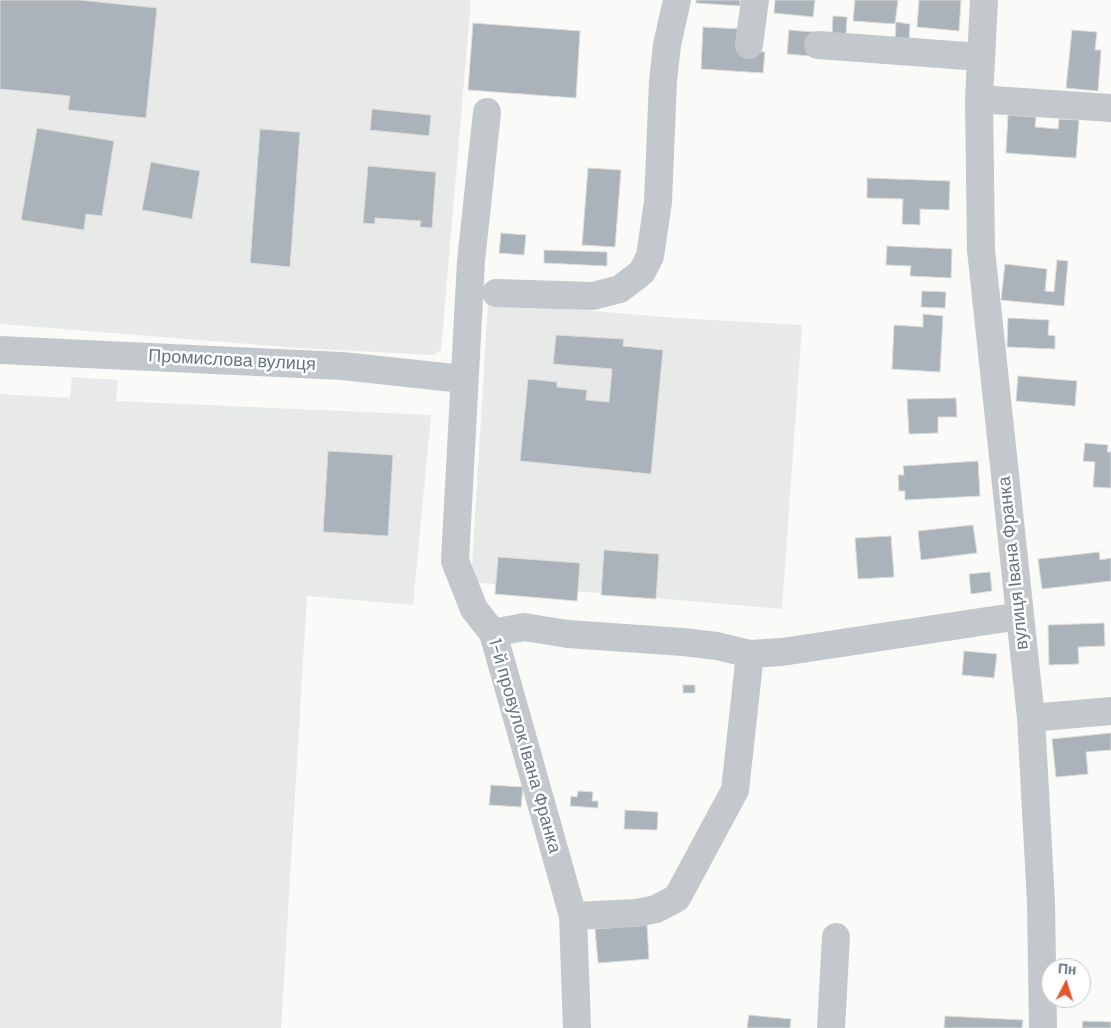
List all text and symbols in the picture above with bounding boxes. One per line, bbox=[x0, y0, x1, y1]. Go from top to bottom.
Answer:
street label: Промислова вулиця bbox=[148, 346, 316, 376]
street label: вулиця Івана Франка bbox=[994, 475, 1034, 651]
street label: 1-й провулок Івана Франка bbox=[483, 636, 565, 856]
north arrow bbox=[1041, 958, 1091, 1008]
text: Пн bbox=[1057, 959, 1077, 979]

